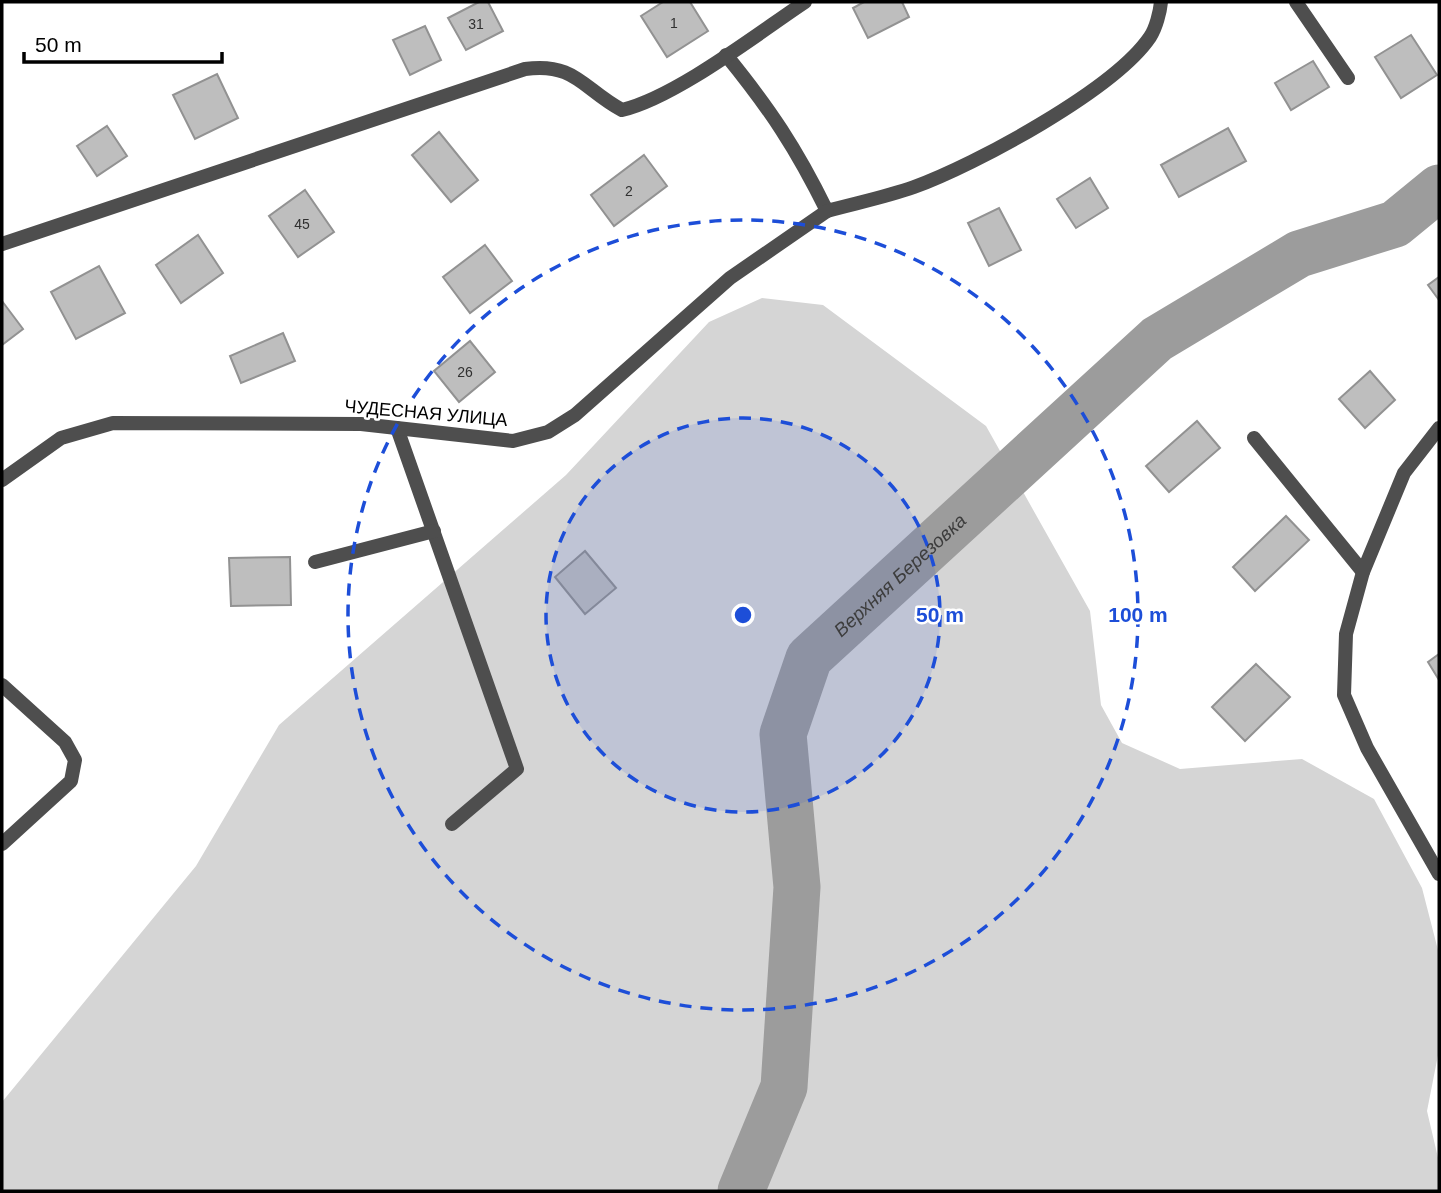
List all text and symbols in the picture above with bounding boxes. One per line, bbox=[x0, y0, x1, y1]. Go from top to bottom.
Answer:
house number: 1 bbox=[670, 15, 678, 31]
house number: 31 bbox=[468, 16, 484, 32]
scale bar bbox=[24, 21, 222, 65]
text: 50 m bbox=[35, 33, 82, 56]
house number: 2 bbox=[625, 183, 633, 199]
house number: 45 bbox=[294, 216, 310, 232]
house number: 26 bbox=[457, 364, 473, 380]
street label: ЧУДЕСНАЯ УЛИЦА bbox=[344, 396, 508, 430]
water label: Верхняя Березовка bbox=[829, 509, 970, 640]
centre of rings bbox=[731, 603, 755, 627]
text: 50 m bbox=[916, 603, 964, 626]
text: 100 m bbox=[1108, 603, 1168, 626]

